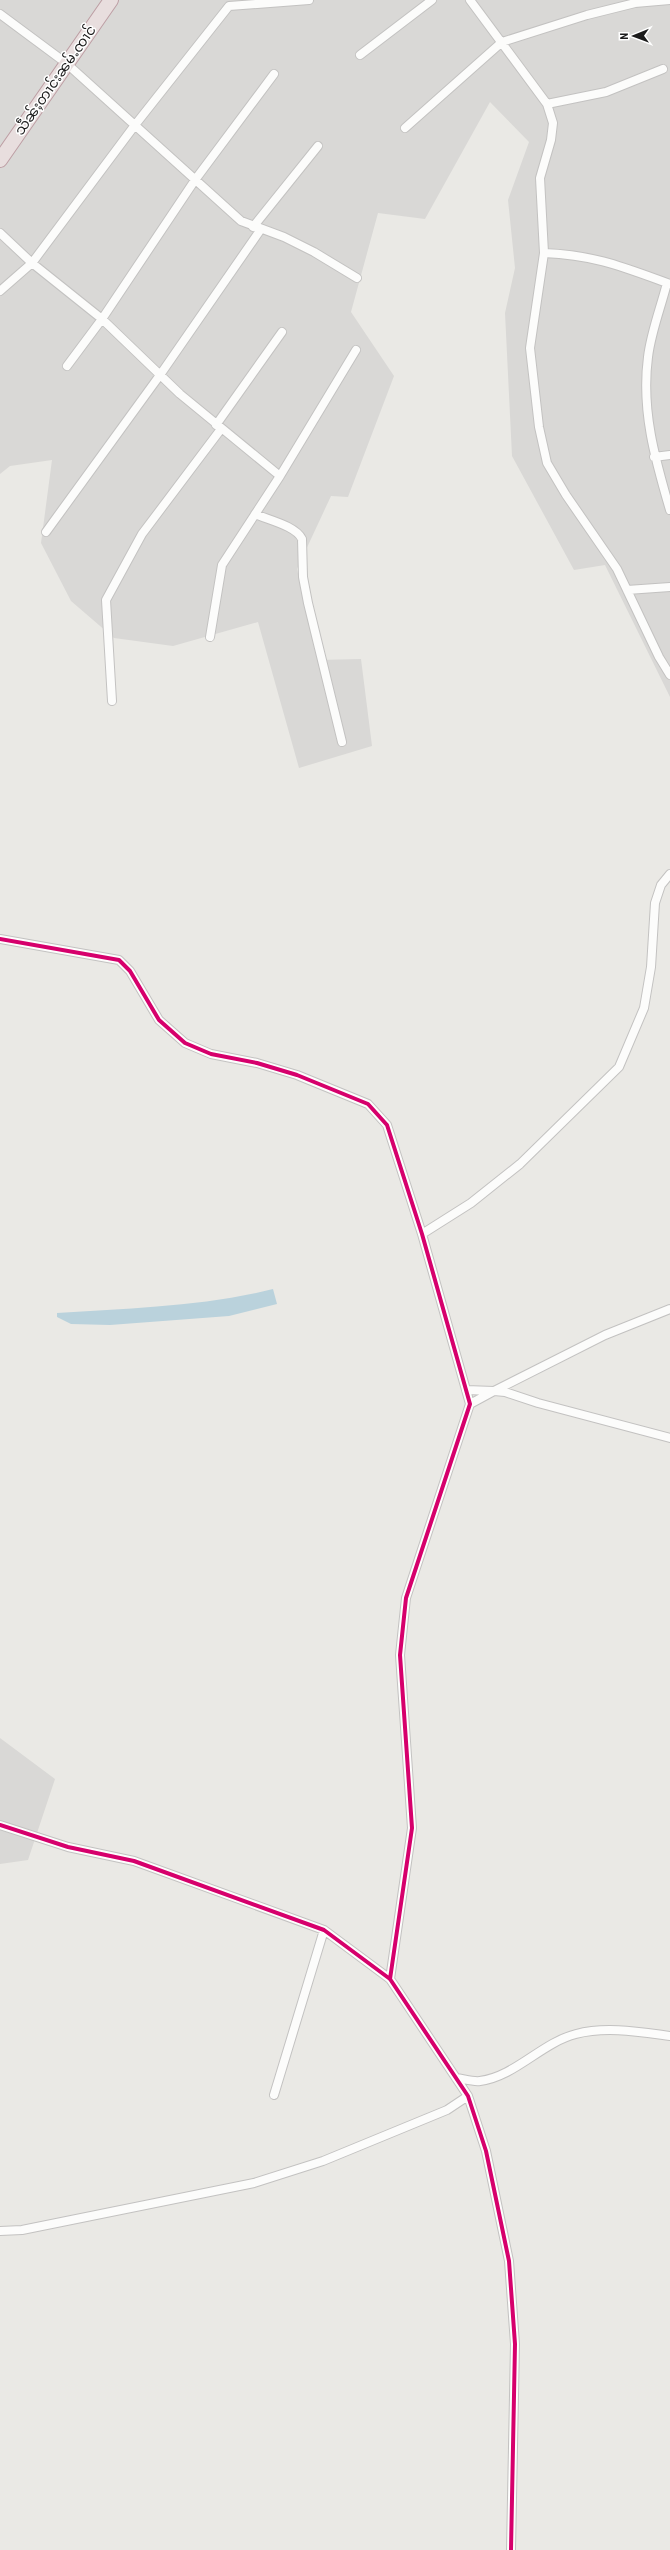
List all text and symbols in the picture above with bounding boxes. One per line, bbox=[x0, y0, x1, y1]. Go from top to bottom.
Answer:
north arrow bbox=[614, 16, 654, 56]
street label: သဵၼ်ႈတၢင်းၼမ်ႉၸၢင် bbox=[9, 21, 99, 138]
text: N bbox=[618, 32, 631, 40]

